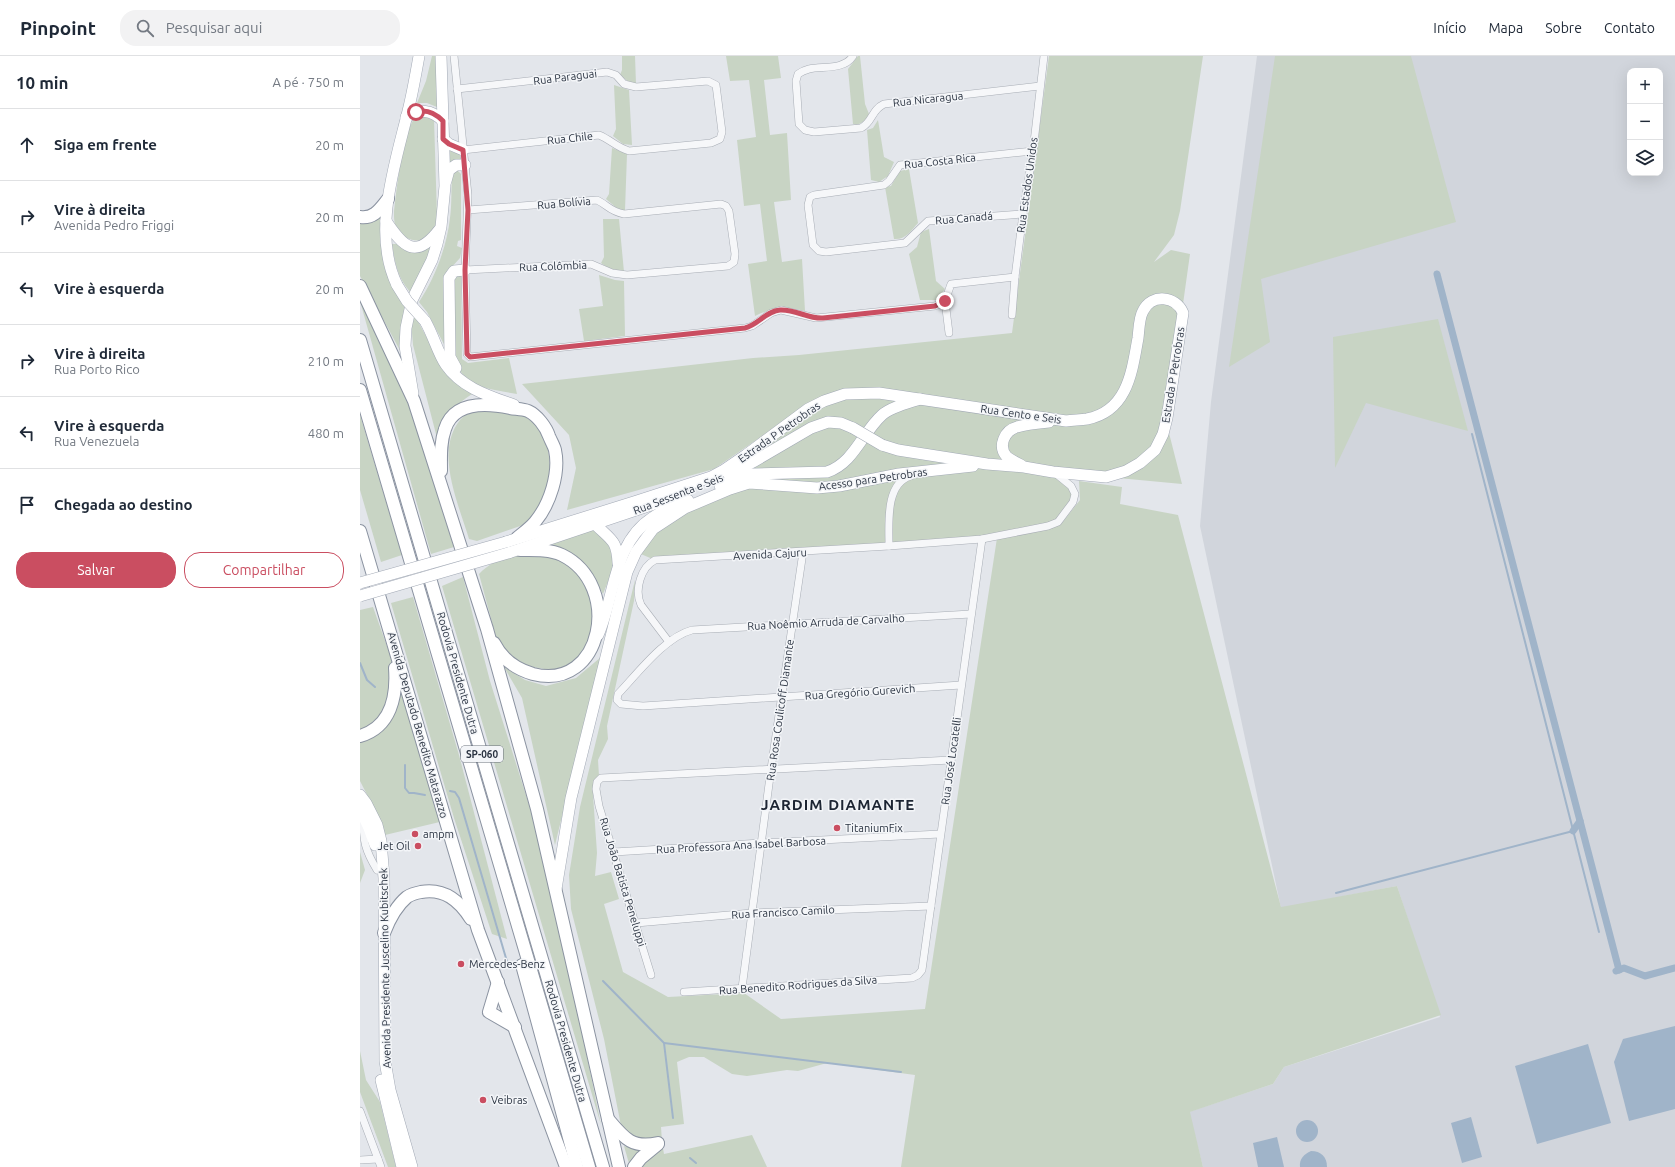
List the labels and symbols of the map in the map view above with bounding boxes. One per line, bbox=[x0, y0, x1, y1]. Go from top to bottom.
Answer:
street label: Rua Paraguai bbox=[532, 67, 598, 87]
street label: Rua Nicaragua bbox=[892, 89, 964, 109]
route start bbox=[407, 103, 425, 121]
street label: Rua Chile bbox=[547, 130, 593, 146]
street label: Rua Estados Unidos bbox=[1014, 136, 1040, 234]
street label: Rua Costa Rica bbox=[904, 151, 976, 171]
street label: Rua Bolívia bbox=[537, 195, 591, 211]
street label: Rua Canadá bbox=[935, 210, 993, 226]
street label: Rua Colômbia bbox=[519, 259, 587, 273]
route end bbox=[936, 292, 954, 310]
street label: Estrada P Petrobras bbox=[1159, 326, 1187, 424]
street label: Estrada P Petrobras bbox=[736, 399, 822, 465]
street label: Rua Cento e Seis bbox=[980, 402, 1062, 426]
street label: Acesso para Petrobras bbox=[818, 465, 928, 493]
street label: Rua Sessenta e Seis bbox=[631, 471, 725, 517]
street label: Avenida Cajuru bbox=[733, 546, 807, 562]
street label: Rodovia Presidente Dutra bbox=[435, 611, 481, 735]
street label: Rua Noêmio Arruda de Carvalho bbox=[747, 612, 905, 632]
street label: Avenida Deputado Benedito Matarazzo bbox=[386, 631, 450, 819]
street label: Rua Rosa Coulicoff Diamante bbox=[764, 638, 796, 782]
street label: Rua Gregório Gurevich bbox=[804, 682, 916, 702]
street label: Rua José Locatelli bbox=[939, 717, 963, 805]
road number: SP-060 bbox=[461, 746, 503, 762]
district label: JARDIM DIAMANTE bbox=[761, 796, 915, 813]
street label: Rua João Batista Peneluppi bbox=[598, 816, 648, 948]
place label: TitaniumFix bbox=[845, 822, 903, 834]
marker: TitaniumFix bbox=[832, 823, 842, 833]
place label: ampm bbox=[423, 828, 454, 840]
marker: ampm bbox=[410, 829, 420, 839]
street label: Rua Professora Ana Isabel Barbosa bbox=[656, 835, 826, 855]
place label: Jet Oil bbox=[378, 840, 410, 852]
marker: Jet Oil bbox=[413, 841, 423, 851]
street label: Avenida Presidente Juscelino Kubitschek bbox=[377, 867, 393, 1068]
street label: Rua Francisco Camilo bbox=[731, 903, 835, 921]
place label: Mercedes-Benz bbox=[469, 958, 545, 970]
marker: Mercedes-Benz bbox=[456, 959, 466, 969]
street label: Rua Benedito Rodrigues da Silva bbox=[719, 973, 877, 997]
street label: Rodovia Presidente Dutra bbox=[543, 979, 589, 1103]
place label: Veibras bbox=[491, 1094, 528, 1106]
marker: Veibras bbox=[478, 1095, 488, 1105]

